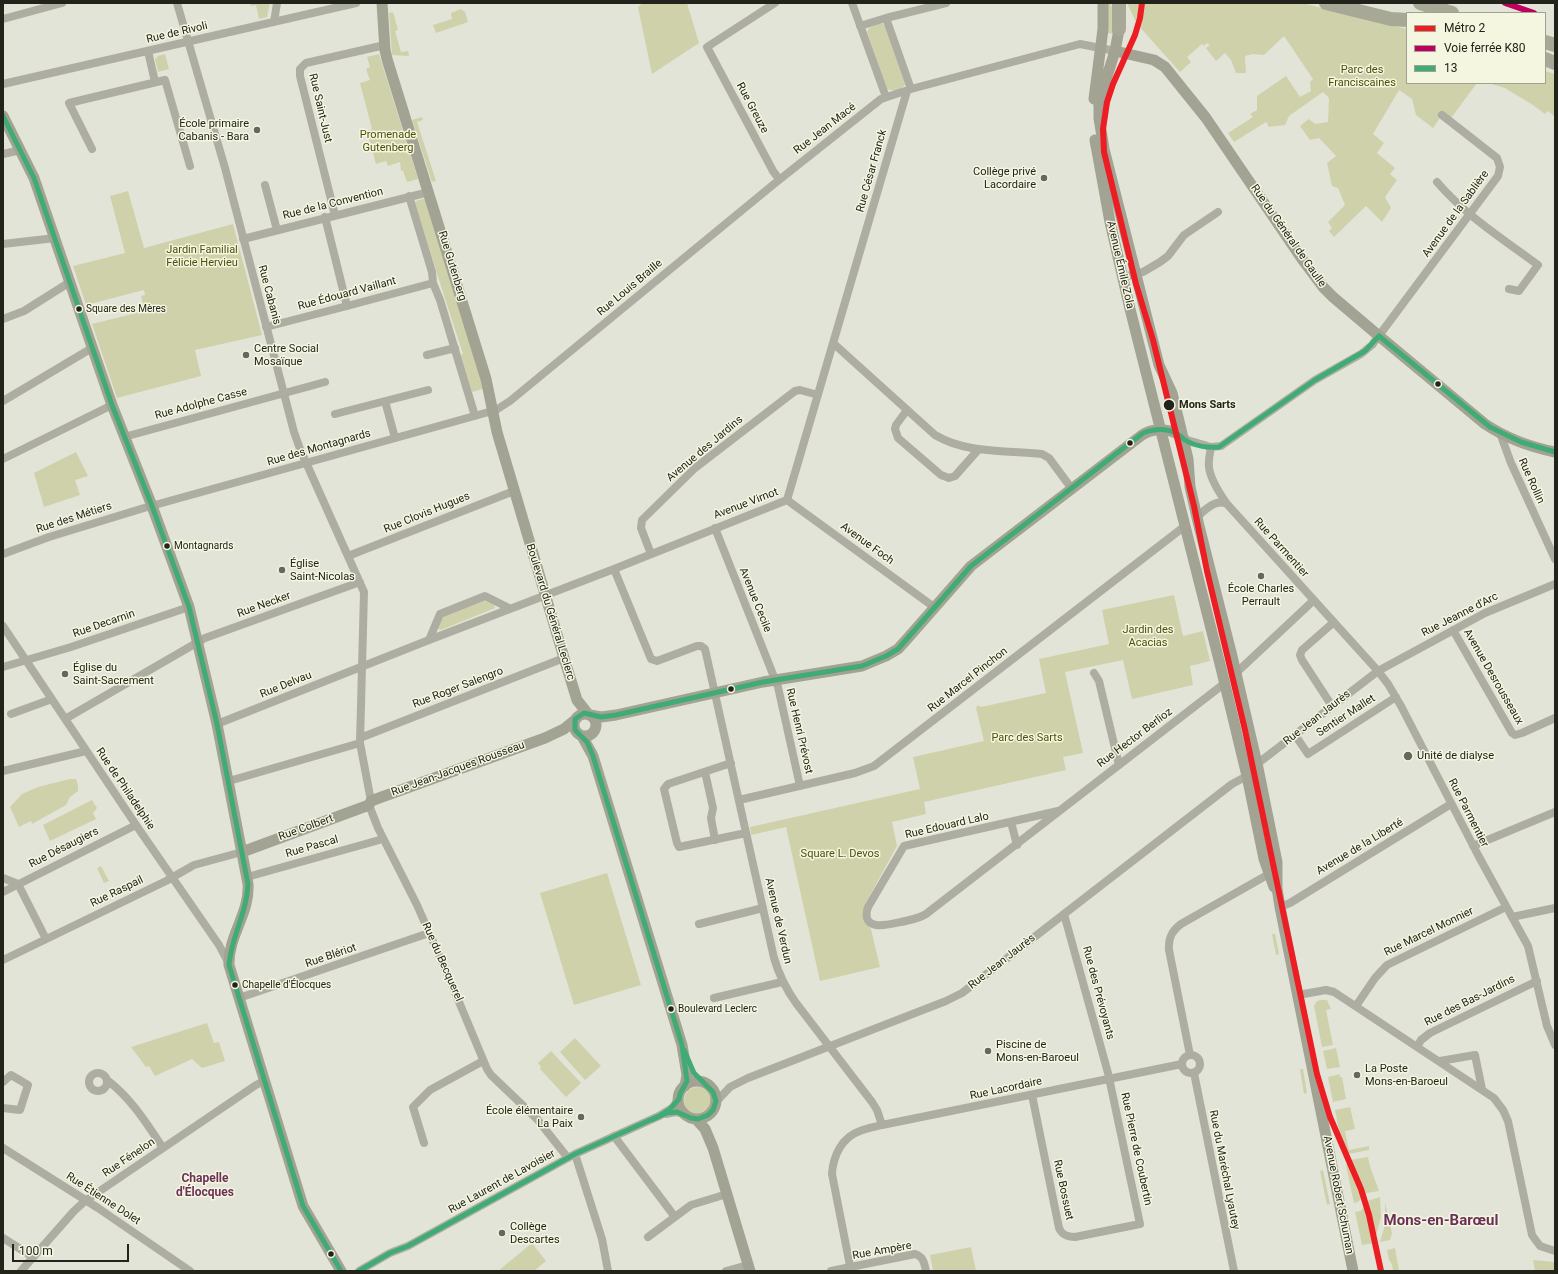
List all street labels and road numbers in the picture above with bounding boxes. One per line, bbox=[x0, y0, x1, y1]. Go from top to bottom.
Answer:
street label: Rue de Rivoli bbox=[145, 20, 209, 46]
street label: Rue Saint-Just bbox=[306, 72, 334, 144]
street label: Rue Greuze bbox=[733, 80, 771, 136]
street label: Rue Jean Macé bbox=[791, 101, 859, 157]
street label: Rue César Franck bbox=[854, 128, 890, 214]
street label: Avenue de la Sablière bbox=[1420, 168, 1492, 260]
street label: Rue du Général de Gaulle bbox=[1248, 182, 1328, 290]
street label: Rue de la Convention bbox=[282, 185, 384, 223]
street label: Avenue Émile Zola bbox=[1103, 220, 1137, 310]
street label: Rue Gutenberg bbox=[435, 230, 469, 302]
street label: Rue Louis Braille bbox=[595, 257, 665, 319]
street label: Rue Cabanis bbox=[255, 264, 283, 326]
street label: Rue Édouard Vaillant bbox=[296, 275, 398, 313]
street label: Rue Adolphe Casse bbox=[153, 385, 249, 423]
street label: Avenue des Jardins bbox=[664, 413, 746, 485]
street label: Rue des Montagnards bbox=[266, 427, 372, 469]
street label: Rue Rollin bbox=[1515, 456, 1547, 506]
street label: Avenue Virnot bbox=[712, 486, 780, 522]
street label: Rue Clovis Hugues bbox=[382, 490, 472, 536]
street label: Rue des Métiers bbox=[34, 500, 114, 536]
street label: Rue Parmentier bbox=[1251, 516, 1311, 580]
street label: Avenue Foch bbox=[838, 520, 896, 568]
street label: Boulevard du Général Leclerc bbox=[523, 542, 577, 682]
street label: Avenue Cecile bbox=[736, 566, 774, 634]
street label: Rue Necker bbox=[235, 589, 293, 621]
street label: Rue Jeanne d'Arc bbox=[1420, 590, 1500, 640]
street label: Rue Decarnin bbox=[71, 607, 137, 641]
street label: Avenue Desrousseaux bbox=[1460, 627, 1526, 727]
street label: Rue Marcel Pinchon bbox=[926, 645, 1010, 715]
street label: Rue Roger Salengro bbox=[411, 665, 505, 711]
street label: Rue Delvau bbox=[258, 669, 314, 701]
street label: Rue Henri Prévost bbox=[783, 687, 815, 775]
street label: Rue Jean Jaurès bbox=[1281, 688, 1353, 748]
street label: Sentier Mallet bbox=[1314, 692, 1378, 740]
street label: Rue Hector Berlioz bbox=[1095, 706, 1175, 770]
street label: Rue Jean-Jacques Rousseau bbox=[389, 739, 527, 799]
street label: Rue de Philadelphie bbox=[93, 746, 157, 832]
street label: Rue Parmentier bbox=[1445, 776, 1491, 850]
street label: Rue Edouard Lalo bbox=[904, 810, 990, 842]
street label: Rue Colbert bbox=[277, 812, 335, 844]
street label: Avenue de la Liberté bbox=[1314, 816, 1406, 878]
street label: Rue Désaugiers bbox=[27, 825, 101, 871]
street label: Rue Pascal bbox=[284, 833, 340, 861]
street label: Rue Raspail bbox=[88, 873, 146, 911]
street label: Avenue de Verdun bbox=[762, 877, 794, 965]
street label: Rue Marcel Monnier bbox=[1382, 905, 1476, 959]
street label: Rue du Becquerel bbox=[419, 920, 465, 1004]
street label: Rue Jean Jaurès bbox=[966, 932, 1038, 992]
street label: Rue Blériot bbox=[304, 941, 358, 971]
street label: Rue des Prévoyants bbox=[1079, 945, 1117, 1041]
street label: Rue des Bas-Jardins bbox=[1423, 972, 1517, 1030]
street label: Rue Lacordaire bbox=[969, 1075, 1043, 1103]
street label: Rue Pierre de Coubertin bbox=[1118, 1091, 1154, 1207]
street label: Rue du Maréchal Lyautey bbox=[1206, 1109, 1242, 1231]
street label: Avenue Robert Schuman bbox=[1320, 1135, 1356, 1255]
street label: Rue Fénelon bbox=[100, 1136, 158, 1180]
street label: Rue Laurent de Lavoisier bbox=[446, 1147, 558, 1217]
street label: Rue Bossuet bbox=[1050, 1159, 1076, 1221]
street label: Rue Étienne Dolet bbox=[63, 1170, 143, 1228]
street label: Rue Ampère bbox=[851, 1239, 913, 1263]

